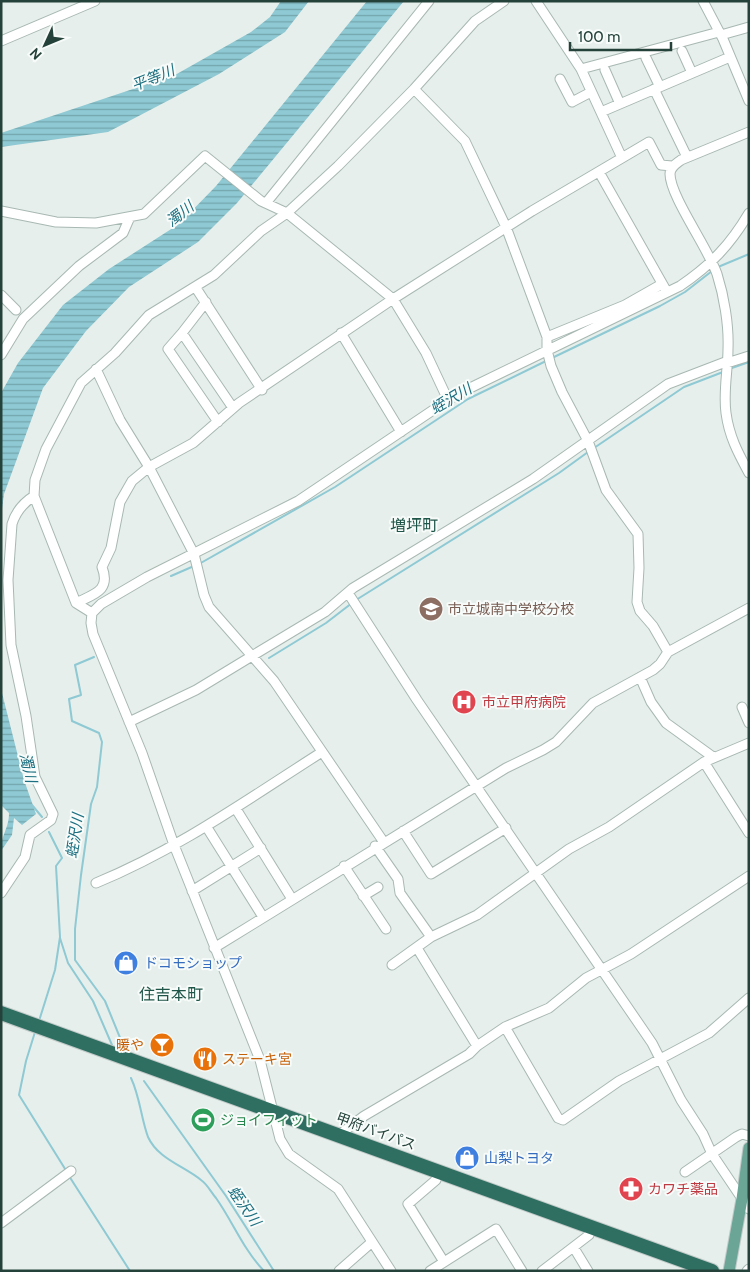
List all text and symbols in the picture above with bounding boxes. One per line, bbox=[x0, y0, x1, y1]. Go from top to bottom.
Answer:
north arrow bbox=[20, 20, 70, 70]
scale bar bbox=[570, 20, 671, 52]
text: 100 m bbox=[578, 28, 620, 46]
text: N bbox=[26, 44, 46, 64]
water label: 平等川 bbox=[129, 60, 179, 95]
water label: 濁川 bbox=[163, 196, 199, 230]
water label: 蛭沢川 bbox=[427, 379, 477, 418]
district label: 増坪町 bbox=[390, 516, 438, 535]
school or university icon: 市立城南中学校分校 bbox=[418, 596, 444, 622]
place label: 市立城南中学校分校 bbox=[448, 600, 574, 618]
hospital icon: 市立甲府病院 bbox=[451, 689, 477, 715]
place label: 市立甲府病院 bbox=[482, 693, 566, 711]
water label: 濁川 bbox=[16, 751, 41, 787]
water label: 蛭沢川 bbox=[63, 810, 88, 860]
shop icon: ドコモショップ bbox=[113, 950, 139, 976]
place label: ドコモショップ bbox=[144, 954, 242, 972]
district label: 住吉本町 bbox=[139, 985, 203, 1004]
bar icon: 暖や bbox=[149, 1032, 175, 1058]
place label: 暖や bbox=[116, 1036, 144, 1054]
restaurant icon: ステーキ宮 bbox=[192, 1046, 218, 1072]
place label: ステーキ宮 bbox=[222, 1050, 292, 1068]
sports icon: ジョイフィット bbox=[190, 1107, 216, 1133]
street label: 甲府バイパス bbox=[334, 1108, 418, 1154]
place label: ジョイフィット bbox=[220, 1111, 318, 1129]
shop icon: 山梨トヨタ bbox=[454, 1145, 480, 1171]
place label: 山梨トヨタ bbox=[484, 1149, 554, 1167]
pharmacy icon: カワチ薬品 bbox=[618, 1176, 644, 1202]
place label: カワチ薬品 bbox=[648, 1180, 718, 1198]
water label: 蛭沢川 bbox=[224, 1182, 265, 1231]

